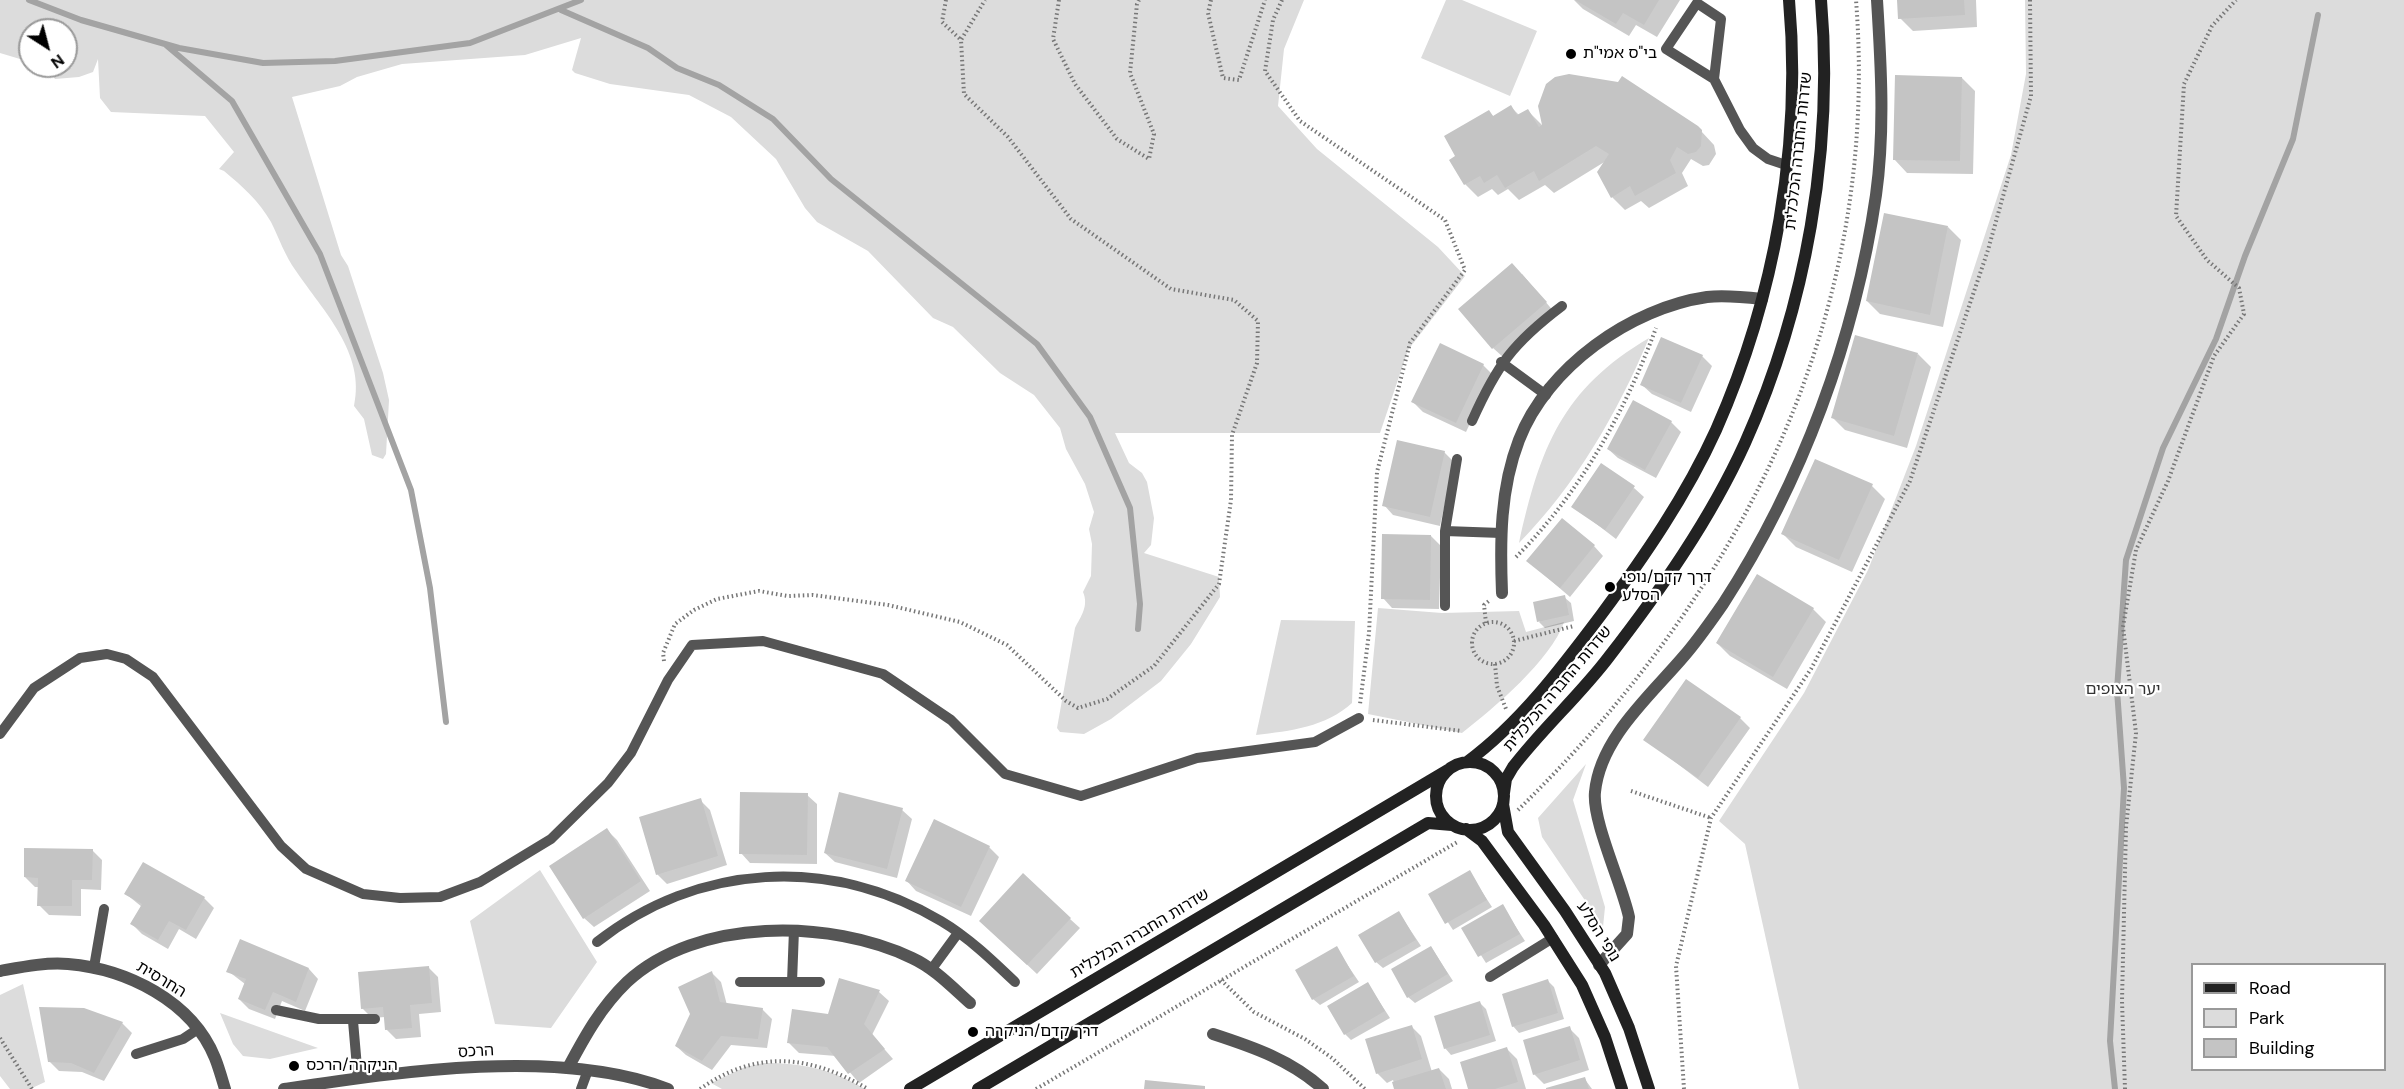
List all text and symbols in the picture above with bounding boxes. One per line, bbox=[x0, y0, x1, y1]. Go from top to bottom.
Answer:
north arrow bbox=[18, 18, 78, 78]
place label: בי"ס אמי"ת bbox=[1583, 44, 1657, 64]
marker: בי"ס אמי"ת bbox=[1564, 47, 1578, 61]
text: N bbox=[47, 49, 69, 73]
street label: שדרות החברה הכלכלית bbox=[1781, 71, 1817, 231]
place label: דרך קדם/נופי הסלע bbox=[1622, 568, 1712, 606]
marker: דרך קדם/נופי הסלע bbox=[1603, 580, 1617, 594]
street label: שדרות החברה הכלכלית bbox=[1500, 622, 1616, 756]
park label: יער הצופים bbox=[2085, 680, 2161, 700]
street label: שדרות החברה הכלכלית bbox=[1067, 885, 1213, 983]
street label: נופי הסלע bbox=[1572, 898, 1624, 966]
street label: החרסית bbox=[133, 958, 189, 1002]
legend bbox=[2191, 963, 2386, 1071]
text: Road bbox=[2249, 976, 2291, 1000]
text: Park bbox=[2249, 1006, 2285, 1030]
place label: דרך קדם/הניקרה bbox=[985, 1022, 1099, 1042]
marker: דרך קדם/הניקרה bbox=[966, 1025, 980, 1039]
text: Building bbox=[2249, 1036, 2314, 1060]
street label: הרכס bbox=[457, 1041, 495, 1063]
place label: הניקרה/הרכס bbox=[306, 1056, 398, 1076]
marker: הניקרה/הרכס bbox=[287, 1059, 301, 1073]

